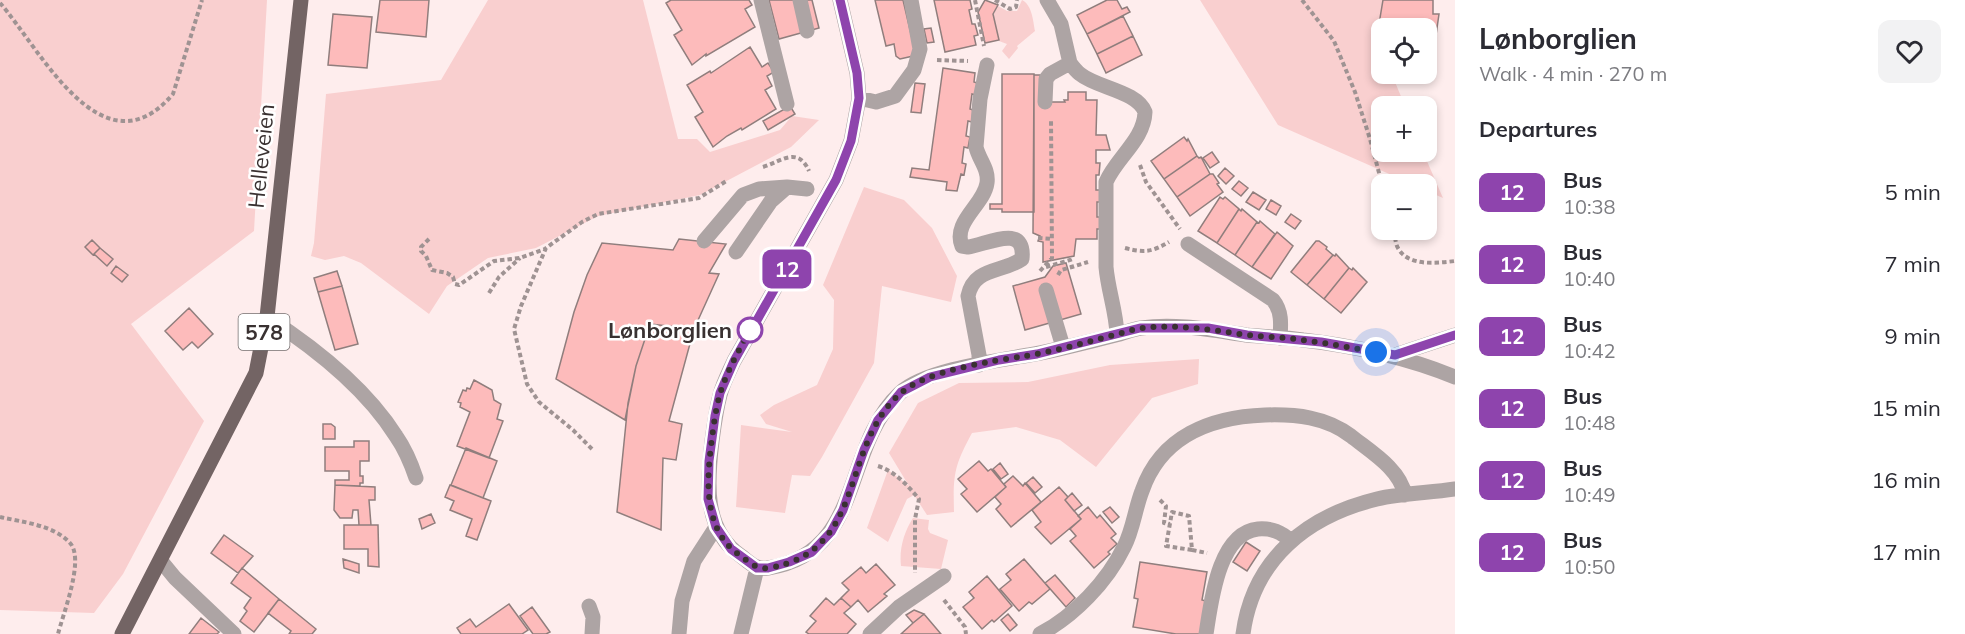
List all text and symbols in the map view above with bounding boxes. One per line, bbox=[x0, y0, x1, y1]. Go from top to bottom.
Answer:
map controls bbox=[1371, 18, 1437, 240]
button: locate bbox=[1371, 18, 1437, 84]
button: heart bbox=[1878, 20, 1941, 83]
text: Lønborglien bbox=[1479, 21, 1637, 56]
text: Walk · 4 min · 270 m bbox=[1479, 61, 1667, 86]
button: + bbox=[1371, 96, 1437, 162]
street label: Helleveien bbox=[242, 102, 280, 210]
text: Departures bbox=[1479, 115, 1597, 143]
text: Bus bbox=[1563, 166, 1602, 194]
button: − bbox=[1371, 174, 1437, 240]
text: 5 min bbox=[1885, 178, 1941, 206]
text: 12 bbox=[1499, 179, 1525, 205]
text: 10:38 bbox=[1563, 194, 1616, 219]
text: Bus bbox=[1563, 238, 1602, 266]
line badge: 12 bbox=[760, 250, 814, 288]
text: 7 min bbox=[1885, 250, 1941, 278]
text: 12 bbox=[1499, 251, 1525, 277]
text: 12 bbox=[774, 256, 800, 282]
text: 10:40 bbox=[1563, 266, 1616, 291]
text: Bus bbox=[1563, 310, 1602, 338]
road number: 578 bbox=[238, 314, 290, 350]
place label: Lønborglien bbox=[608, 316, 732, 344]
marker: Lønborglien bbox=[737, 317, 763, 343]
text: 9 min bbox=[1885, 322, 1941, 350]
text: 12 bbox=[1499, 323, 1525, 349]
your location bbox=[1361, 337, 1391, 367]
text: 10:42 bbox=[1563, 338, 1616, 363]
text: Bus bbox=[1563, 382, 1602, 410]
text: 15 min bbox=[1871, 394, 1941, 422]
text: 12 bbox=[1499, 395, 1525, 421]
text: 10:48 bbox=[1563, 410, 1616, 435]
text: Bus bbox=[1563, 454, 1602, 482]
text: 16 min bbox=[1871, 466, 1941, 494]
text: 12 bbox=[1499, 467, 1525, 493]
text: 10:49 bbox=[1563, 482, 1616, 507]
text: Bus bbox=[1563, 526, 1602, 554]
text: 17 min bbox=[1871, 538, 1941, 566]
text: 12 bbox=[1499, 539, 1525, 565]
text: 10:50 bbox=[1563, 554, 1616, 579]

